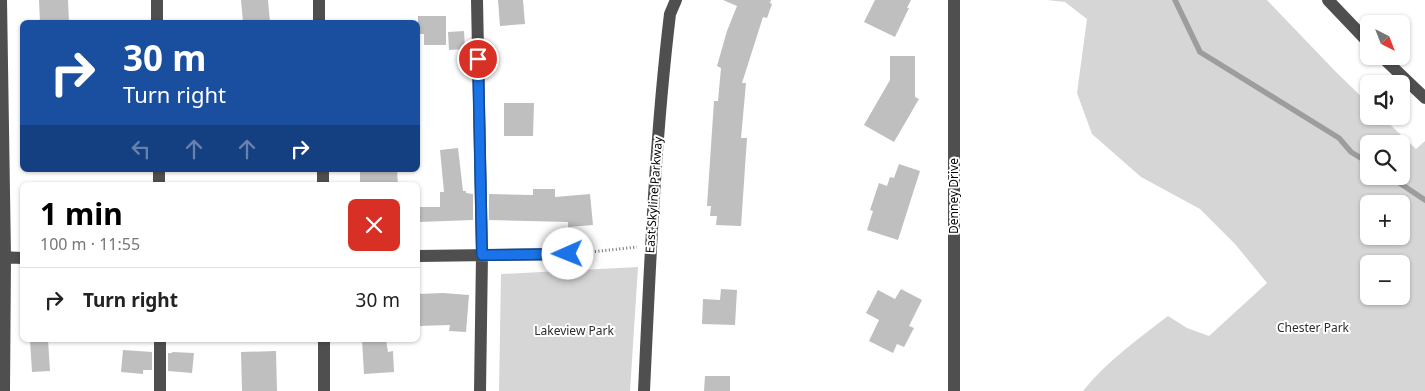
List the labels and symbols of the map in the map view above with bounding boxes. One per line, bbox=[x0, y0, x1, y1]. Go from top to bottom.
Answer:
north arrow bbox=[1360, 15, 1410, 65]
pin bbox=[457, 38, 499, 80]
street label: East Skyline Parkway bbox=[641, 135, 666, 254]
street label: Denney Drive bbox=[945, 158, 962, 234]
position arrow bbox=[541, 227, 593, 279]
park label: Chester Park bbox=[1277, 319, 1350, 336]
park label: Lakeview Park bbox=[534, 322, 614, 339]

